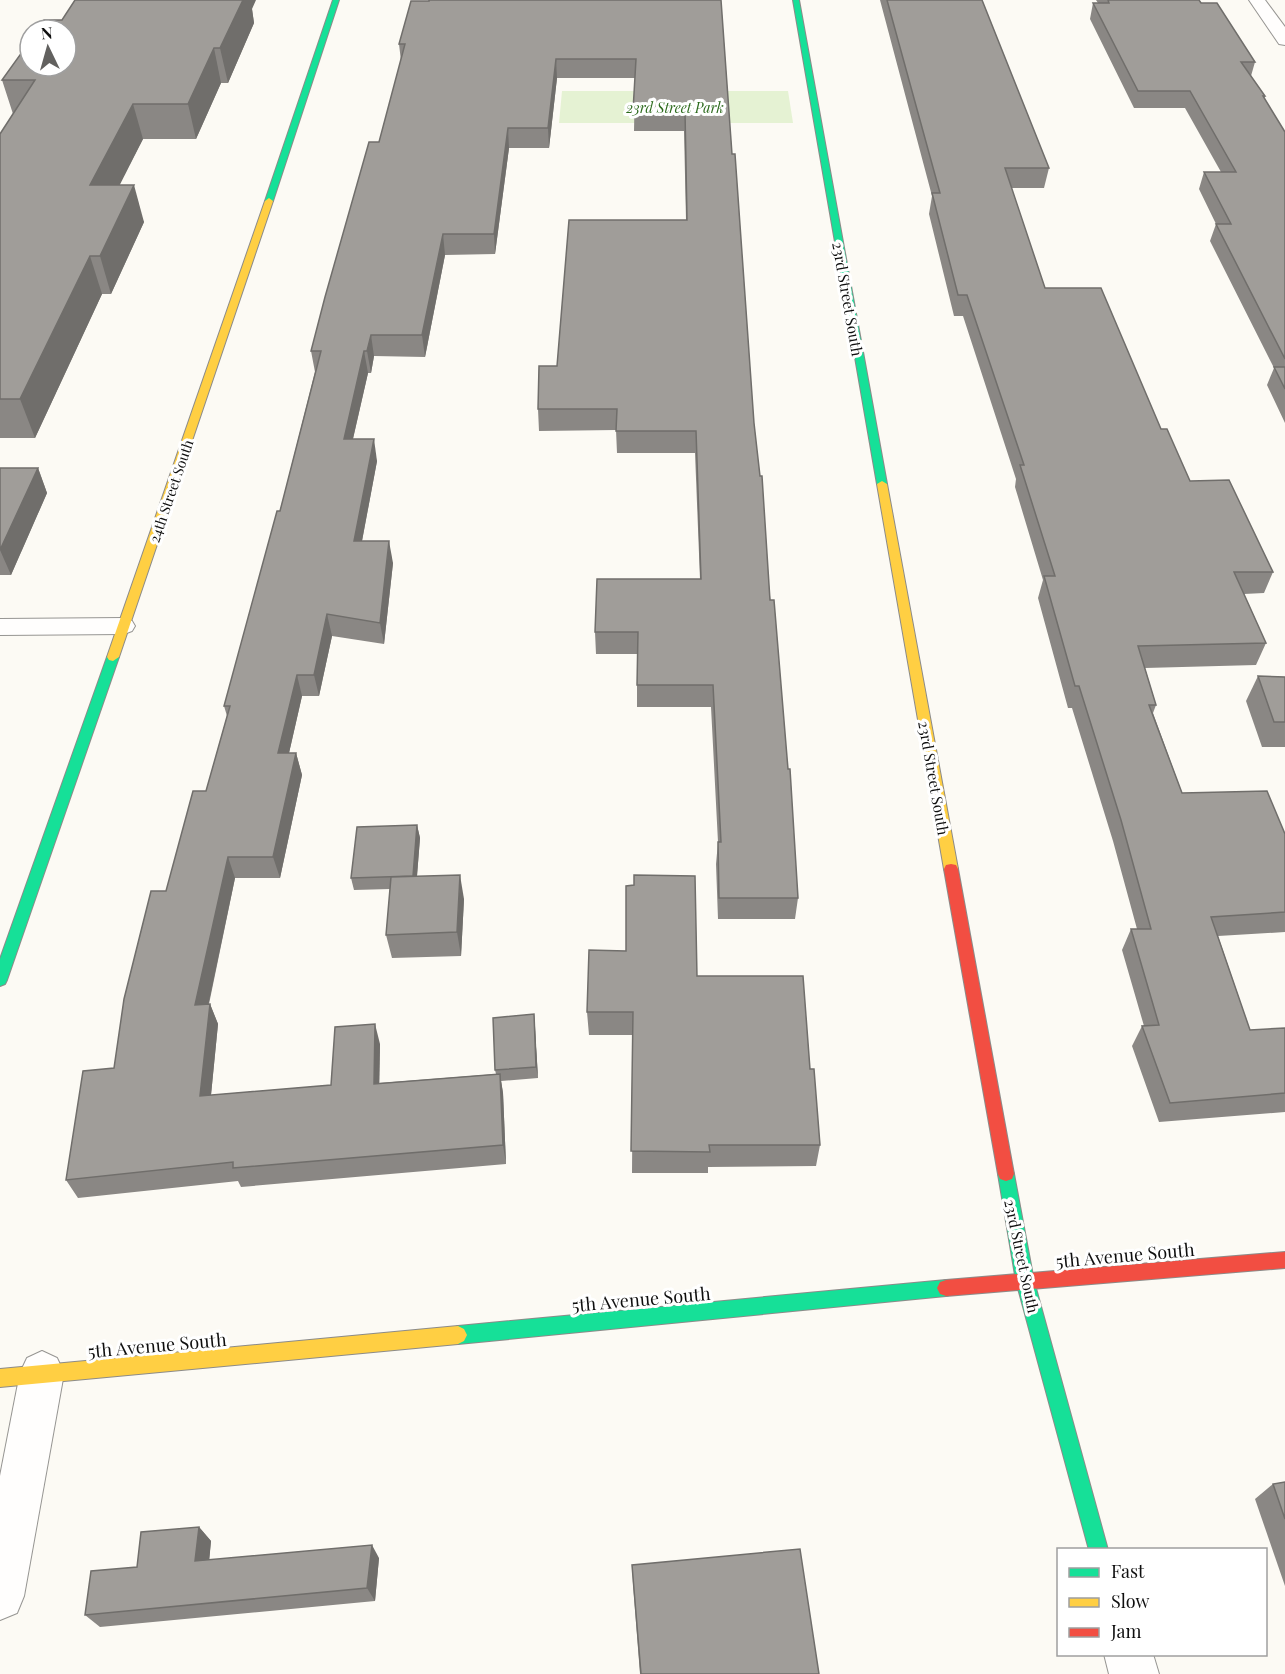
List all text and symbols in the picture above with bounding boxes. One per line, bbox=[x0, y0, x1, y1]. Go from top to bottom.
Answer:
north arrow bbox=[18, 18, 78, 78]
text: N bbox=[40, 22, 54, 44]
park label: 23rd Street Park bbox=[625, 98, 724, 117]
street label: 23rd Street South bbox=[828, 240, 868, 358]
street label: 24th Street South bbox=[144, 436, 198, 545]
street label: 23rd Street South bbox=[914, 719, 954, 837]
street label: 23rd Street South bbox=[1000, 1197, 1044, 1315]
street label: 5th Avenue South bbox=[1055, 1237, 1196, 1273]
street label: 5th Avenue South bbox=[571, 1281, 712, 1317]
street label: 5th Avenue South bbox=[87, 1327, 228, 1363]
legend bbox=[1057, 1548, 1267, 1656]
text: Fast bbox=[1111, 1559, 1145, 1583]
text: Slow bbox=[1111, 1589, 1149, 1613]
text: Jam bbox=[1110, 1619, 1141, 1643]

